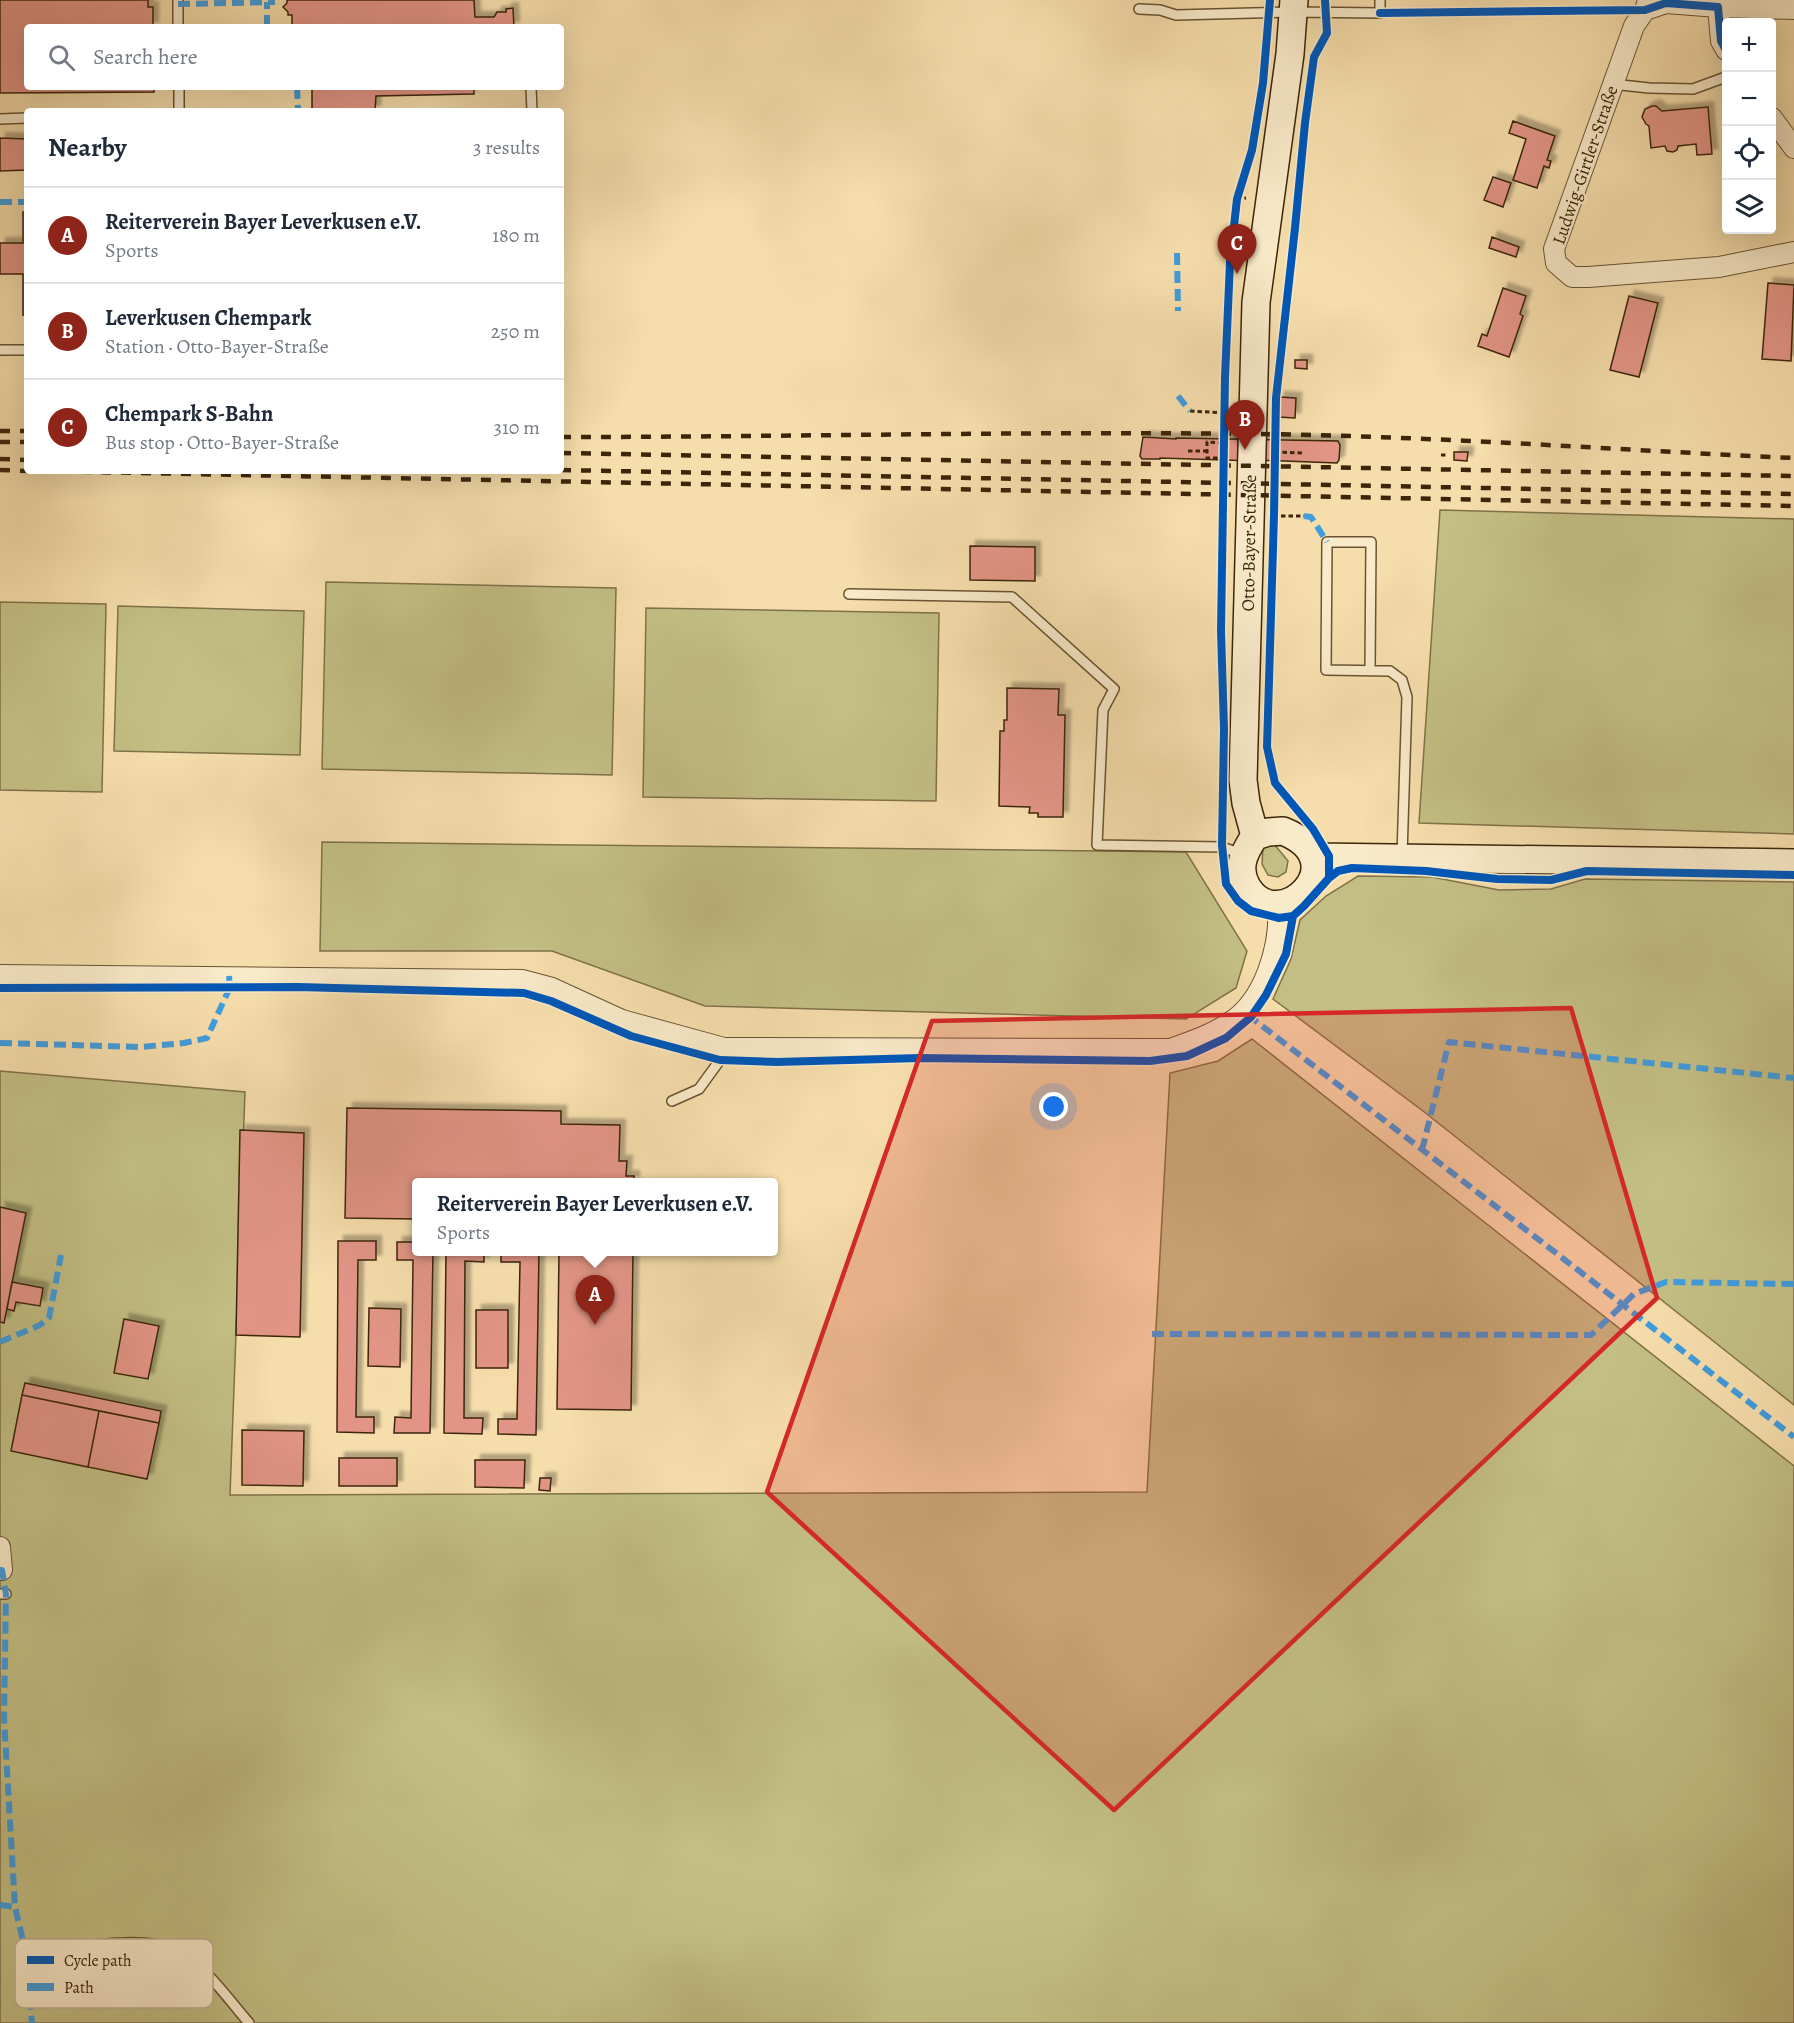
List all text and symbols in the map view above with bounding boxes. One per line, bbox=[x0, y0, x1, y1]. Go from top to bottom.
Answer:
map controls bbox=[1722, 18, 1776, 234]
button: + bbox=[1722, 18, 1776, 72]
search box bbox=[24, 24, 564, 90]
icon: search bbox=[45, 41, 78, 74]
text: Search here bbox=[93, 42, 198, 72]
button: − bbox=[1722, 72, 1776, 126]
street label: Ludwig-Girtler-Straße bbox=[1546, 82, 1624, 248]
button: locate bbox=[1722, 126, 1776, 180]
text: Nearby bbox=[48, 130, 127, 165]
text: 3 results bbox=[473, 134, 540, 161]
button: layers bbox=[1722, 180, 1776, 234]
text: Reiterverein Bayer Leverkusen e.V. bbox=[105, 207, 422, 237]
text: A bbox=[61, 222, 74, 249]
text: 180 m bbox=[492, 222, 540, 249]
pin: C bbox=[1218, 224, 1256, 274]
text: Sports bbox=[105, 237, 158, 264]
text: Leverkusen Chempark bbox=[105, 303, 311, 333]
text: B bbox=[61, 318, 74, 345]
text: 250 m bbox=[491, 318, 540, 345]
text: Station · Otto-Bayer-Straße bbox=[105, 333, 329, 360]
text: Chempark S-Bahn bbox=[105, 399, 273, 429]
pin: B bbox=[1226, 400, 1264, 450]
text: C bbox=[61, 414, 74, 441]
text: 310 m bbox=[494, 414, 540, 441]
text: Bus stop · Otto-Bayer-Straße bbox=[105, 429, 339, 456]
street label: Otto-Bayer-Straße bbox=[1236, 474, 1262, 612]
your location bbox=[1039, 1092, 1068, 1121]
popup bbox=[412, 1178, 778, 1256]
text: Reiterverein Bayer Leverkusen e.V. bbox=[437, 1189, 753, 1219]
text: Sports bbox=[437, 1219, 490, 1246]
pin: A bbox=[576, 1276, 614, 1325]
legend bbox=[15, 1939, 213, 2008]
text: Cycle path bbox=[64, 1950, 132, 1972]
text: Path bbox=[64, 1977, 94, 1999]

